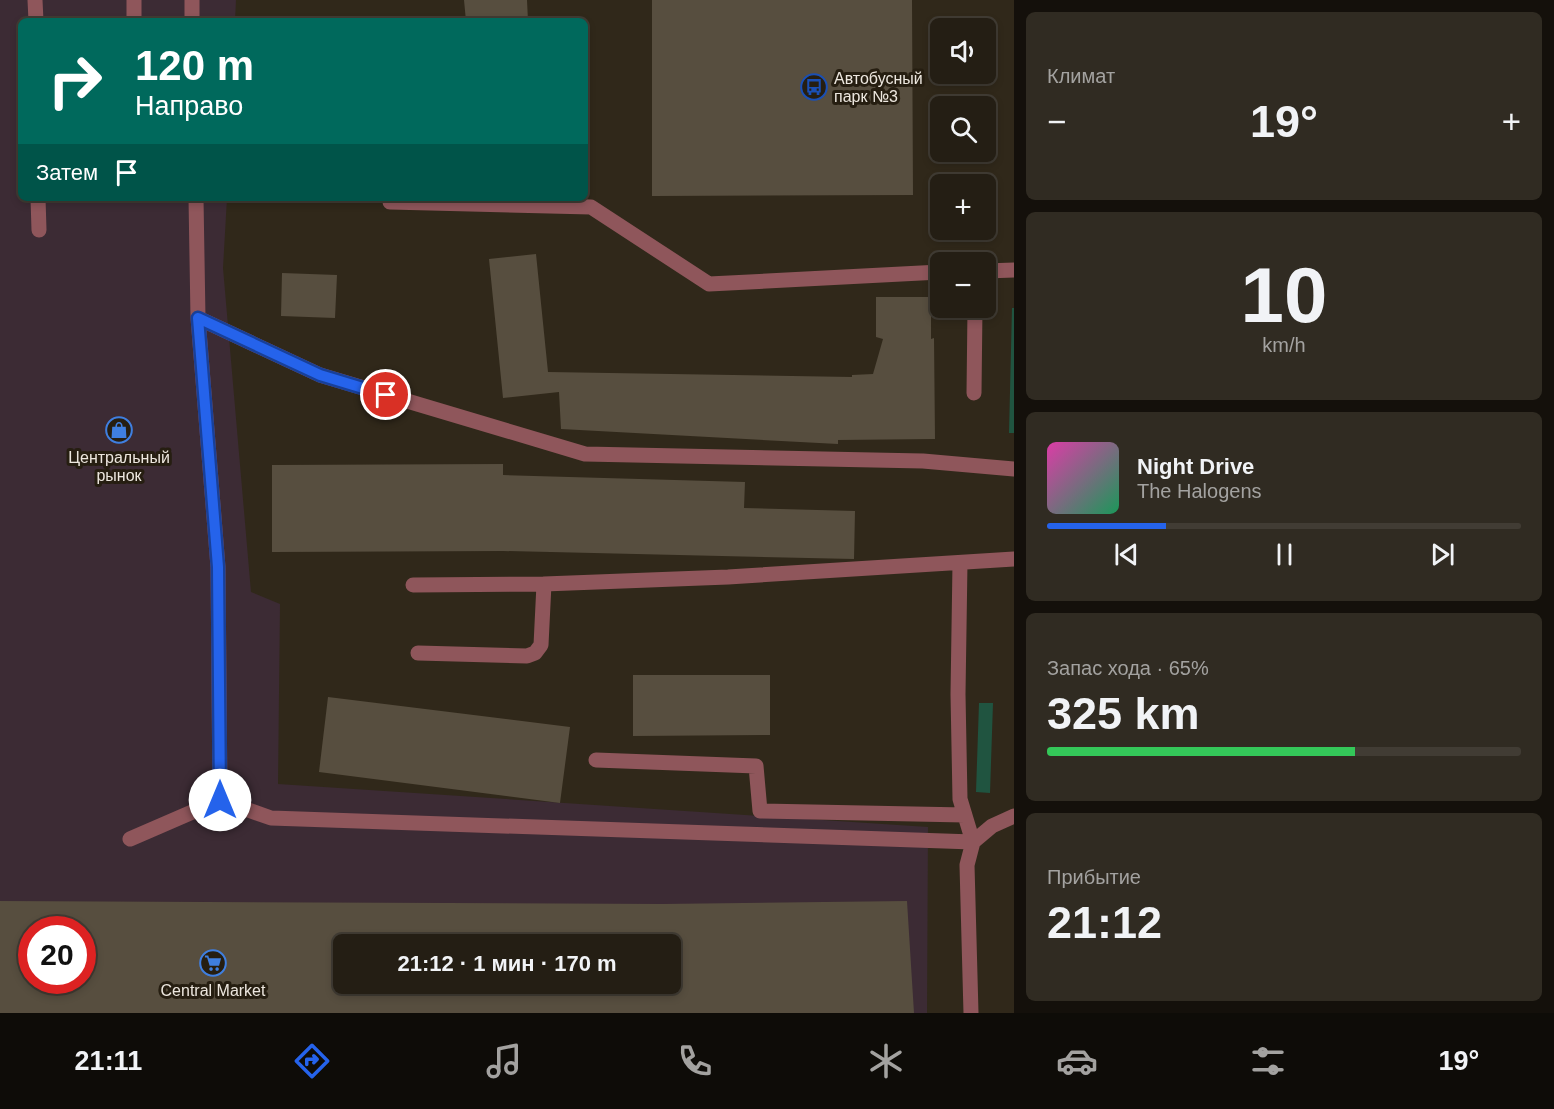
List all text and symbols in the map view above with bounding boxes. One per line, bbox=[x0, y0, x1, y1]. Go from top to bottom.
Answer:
map controls bbox=[930, 18, 996, 318]
button: sound bbox=[930, 18, 996, 84]
icon: right bbox=[36, 42, 114, 120]
text: 120 m bbox=[135, 42, 254, 89]
text: Климат bbox=[1047, 65, 1115, 87]
place label: Автобусный парк №3 bbox=[834, 70, 923, 105]
bus stop icon: Автобусный парк №3 bbox=[799, 72, 829, 102]
text: Направо bbox=[135, 91, 243, 121]
button: search bbox=[930, 96, 996, 162]
text: 19° bbox=[1250, 96, 1318, 147]
text: − bbox=[1047, 103, 1066, 140]
text: + bbox=[1502, 103, 1521, 140]
icon: arrive bbox=[110, 156, 143, 189]
text: Затем bbox=[36, 160, 98, 185]
button: + bbox=[930, 174, 996, 240]
text: 10 bbox=[1241, 251, 1327, 339]
button: − bbox=[930, 252, 996, 318]
text: km/h bbox=[1262, 334, 1306, 356]
pin bbox=[360, 369, 411, 420]
icon: arrive bbox=[369, 378, 402, 411]
shop icon: Центральный рынок bbox=[104, 415, 134, 445]
place label: Центральный рынок bbox=[68, 449, 170, 484]
text: Night Drive bbox=[1137, 454, 1254, 479]
text: The Halogens bbox=[1137, 480, 1262, 502]
icon: previous bbox=[1110, 538, 1143, 571]
icon: pause bbox=[1268, 538, 1301, 571]
icon: next bbox=[1426, 538, 1459, 571]
text: Запас хода · 65% bbox=[1047, 657, 1209, 679]
text: 325 km bbox=[1047, 688, 1200, 739]
position arrow bbox=[188, 768, 252, 832]
text: Прибытие bbox=[1047, 866, 1141, 888]
text: 21:12 bbox=[1047, 897, 1162, 948]
speed limit sign: 20 bbox=[18, 916, 96, 994]
supermarket icon: Central Market bbox=[198, 948, 228, 978]
text: 21:12 · 1 мин · 170 m bbox=[397, 951, 617, 976]
place label: Central Market bbox=[161, 982, 266, 999]
icon: directions bbox=[291, 1040, 333, 1082]
icon: music bbox=[483, 1040, 525, 1082]
icon: phone bbox=[674, 1040, 716, 1082]
icon: climate bbox=[865, 1040, 907, 1082]
icon: car bbox=[1056, 1040, 1098, 1082]
icon: filters bbox=[1247, 1040, 1289, 1082]
text: 21:11 bbox=[75, 1046, 142, 1076]
text: 19° bbox=[1438, 1046, 1479, 1076]

